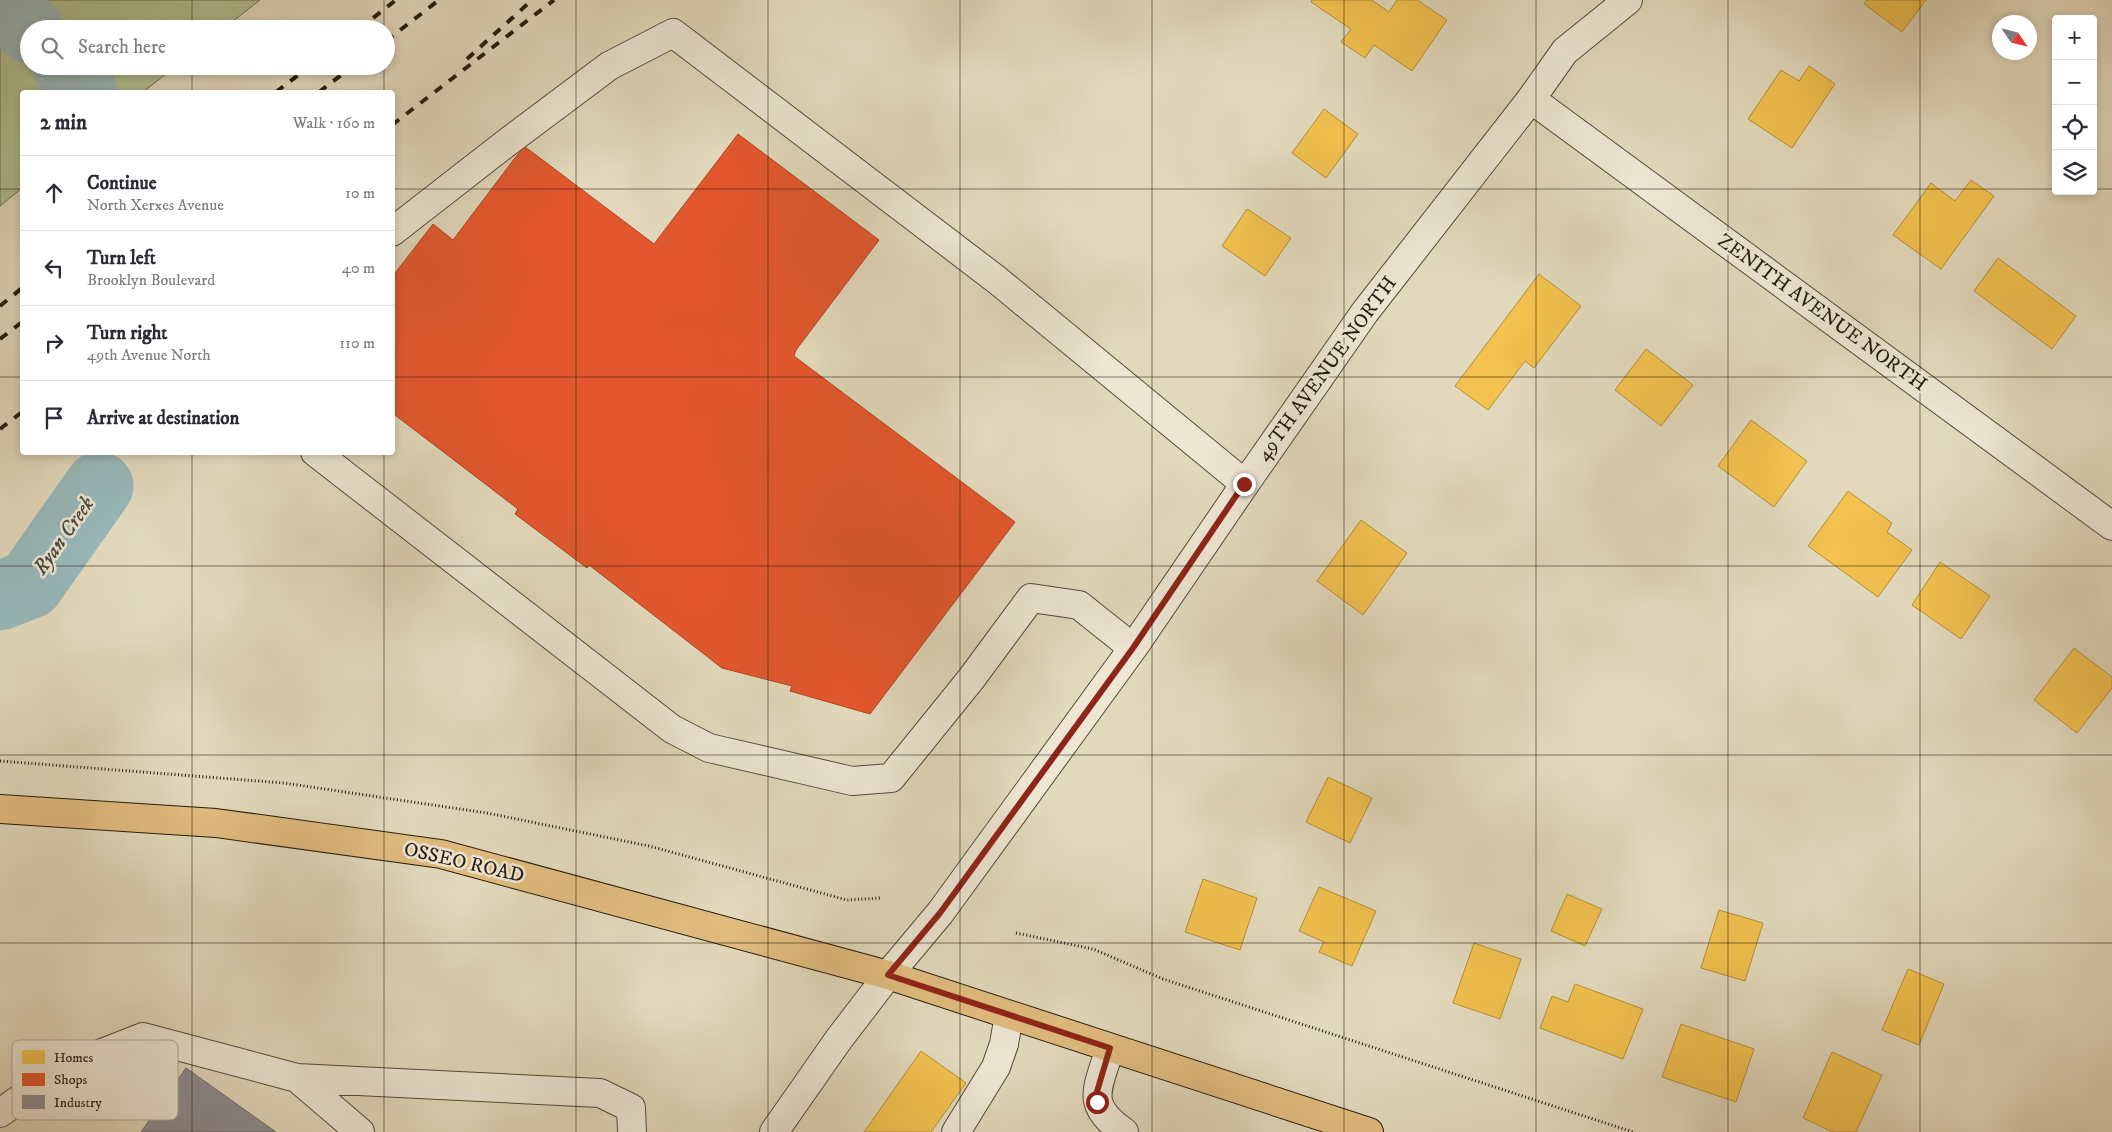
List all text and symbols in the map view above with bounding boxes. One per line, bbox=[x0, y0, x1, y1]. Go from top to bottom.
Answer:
north arrow bbox=[1992, 15, 2037, 60]
map controls bbox=[2052, 15, 2097, 195]
button: + bbox=[2052, 15, 2097, 60]
search box bbox=[20, 20, 395, 75]
icon: search bbox=[38, 34, 66, 62]
text: Search here bbox=[78, 36, 166, 59]
button: − bbox=[2052, 60, 2097, 105]
button: locate bbox=[2052, 105, 2097, 150]
text: 2 min bbox=[40, 110, 87, 136]
text: Walk · 160 m bbox=[293, 113, 375, 133]
button: layers bbox=[2052, 150, 2097, 195]
text: Continue bbox=[87, 172, 157, 195]
icon: ahead bbox=[40, 179, 68, 207]
text: 10 m bbox=[345, 183, 375, 203]
text: North Xerxes Avenue bbox=[87, 195, 224, 215]
street label: ZENITH AVENUE NORTH bbox=[1712, 229, 1932, 397]
text: Turn left bbox=[87, 247, 156, 270]
icon: left bbox=[40, 254, 68, 282]
text: 40 m bbox=[342, 258, 375, 278]
text: Brooklyn Boulevard bbox=[87, 270, 215, 290]
street label: 49TH AVENUE NORTH bbox=[1251, 272, 1403, 466]
text: Turn right bbox=[87, 322, 167, 345]
icon: right bbox=[40, 329, 68, 357]
text: 110 m bbox=[339, 333, 375, 353]
text: 49th Avenue North bbox=[87, 345, 211, 365]
icon: arrive bbox=[40, 404, 68, 432]
text: Arrive at destination bbox=[87, 407, 239, 430]
route end bbox=[1233, 473, 1256, 496]
water label: Ryan Creek bbox=[27, 492, 100, 581]
street label: OSSEO ROAD bbox=[401, 837, 527, 889]
legend bbox=[12, 1040, 178, 1120]
text: Homes bbox=[54, 1049, 94, 1067]
text: Shops bbox=[54, 1071, 87, 1089]
route start bbox=[1086, 1091, 1109, 1114]
text: Industry bbox=[54, 1094, 102, 1112]

